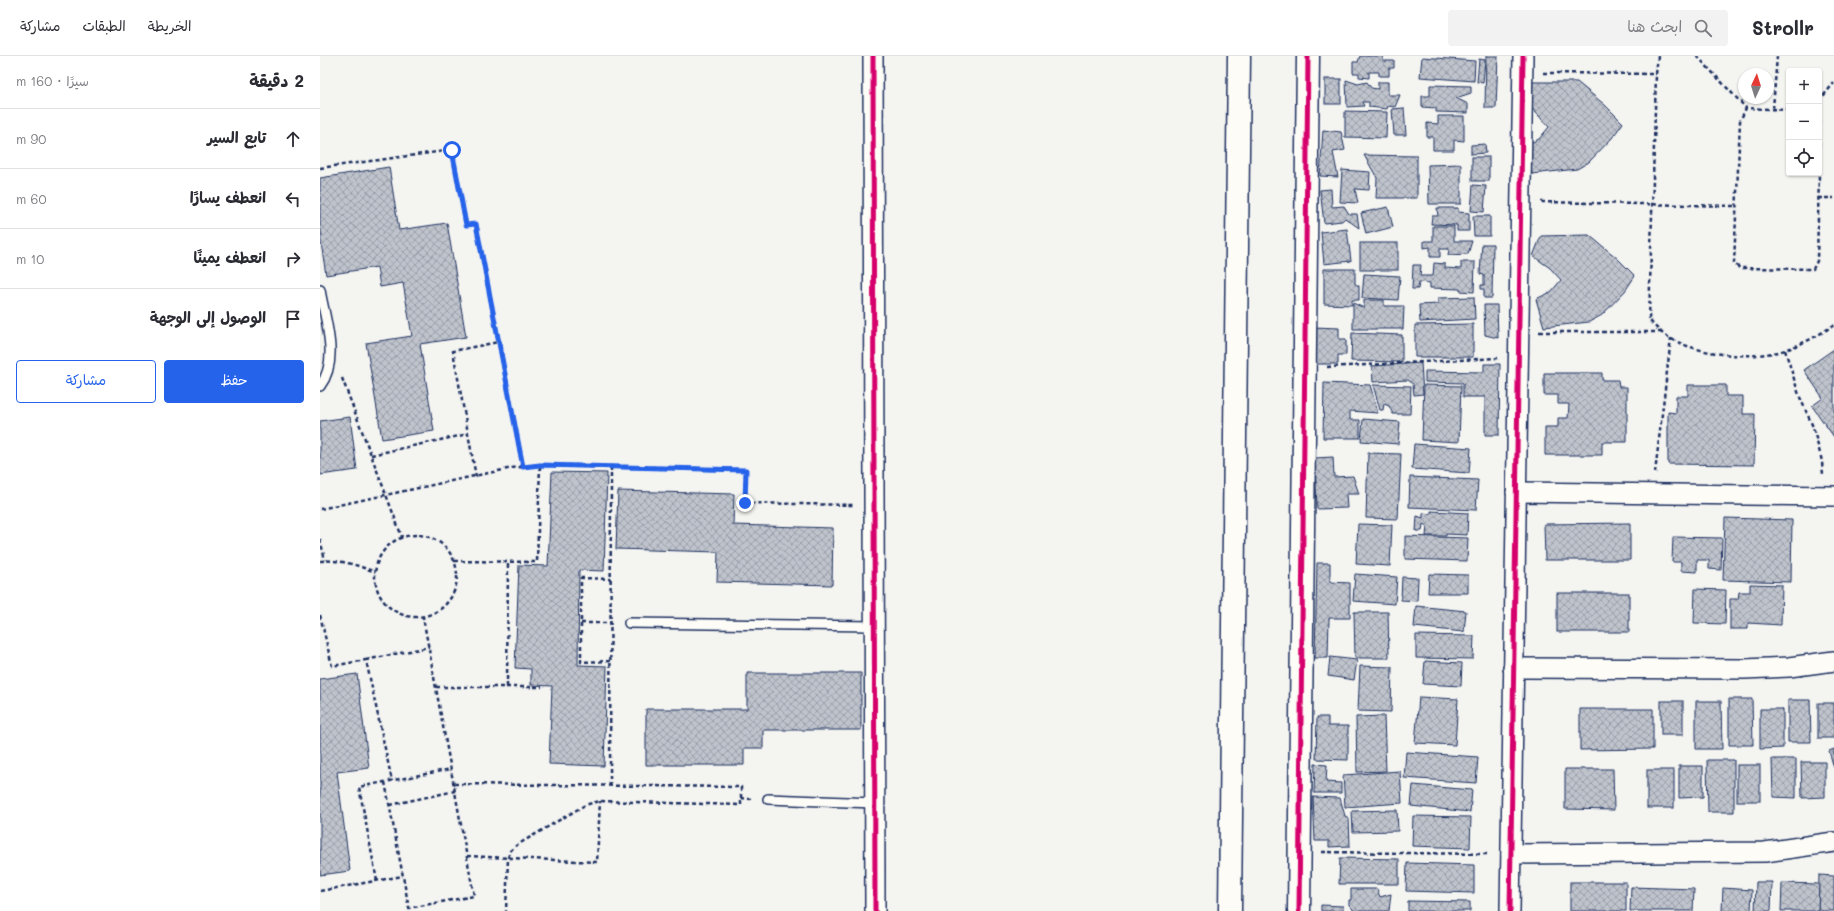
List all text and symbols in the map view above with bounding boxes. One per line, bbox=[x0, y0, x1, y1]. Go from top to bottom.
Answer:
search box bbox=[1448, 10, 1728, 46]
text: Strollr bbox=[1752, 15, 1814, 40]
text: مشاركة bbox=[20, 16, 60, 35]
text: الطبقات bbox=[82, 16, 126, 35]
text: الخريطة bbox=[148, 16, 191, 35]
text: ابحث هنا bbox=[1627, 16, 1682, 36]
icon: search bbox=[1692, 17, 1714, 39]
north arrow bbox=[1738, 68, 1774, 104]
map controls bbox=[1786, 68, 1822, 176]
button: + bbox=[1786, 68, 1822, 104]
text: 2 دقيقة bbox=[249, 69, 304, 91]
text: سيرًا · 160 m bbox=[16, 72, 89, 89]
button: − bbox=[1786, 104, 1822, 140]
text: تابع السير bbox=[207, 127, 266, 147]
icon: ahead bbox=[282, 128, 304, 150]
text: 90 m bbox=[16, 130, 46, 147]
button: locate bbox=[1786, 140, 1822, 176]
route start bbox=[443, 141, 461, 159]
text: انعطف يسارًا bbox=[190, 187, 266, 207]
icon: left bbox=[282, 188, 304, 210]
text: 60 m bbox=[16, 190, 46, 207]
text: انعطف يمينًا bbox=[194, 247, 266, 267]
icon: right bbox=[282, 248, 304, 270]
text: 10 m bbox=[16, 250, 44, 267]
text: الوصول إلى الوجهة bbox=[150, 307, 266, 327]
icon: arrive bbox=[282, 308, 304, 330]
button: مشاركة bbox=[16, 360, 156, 403]
button: حفظ bbox=[164, 360, 304, 403]
route end bbox=[736, 494, 754, 512]

